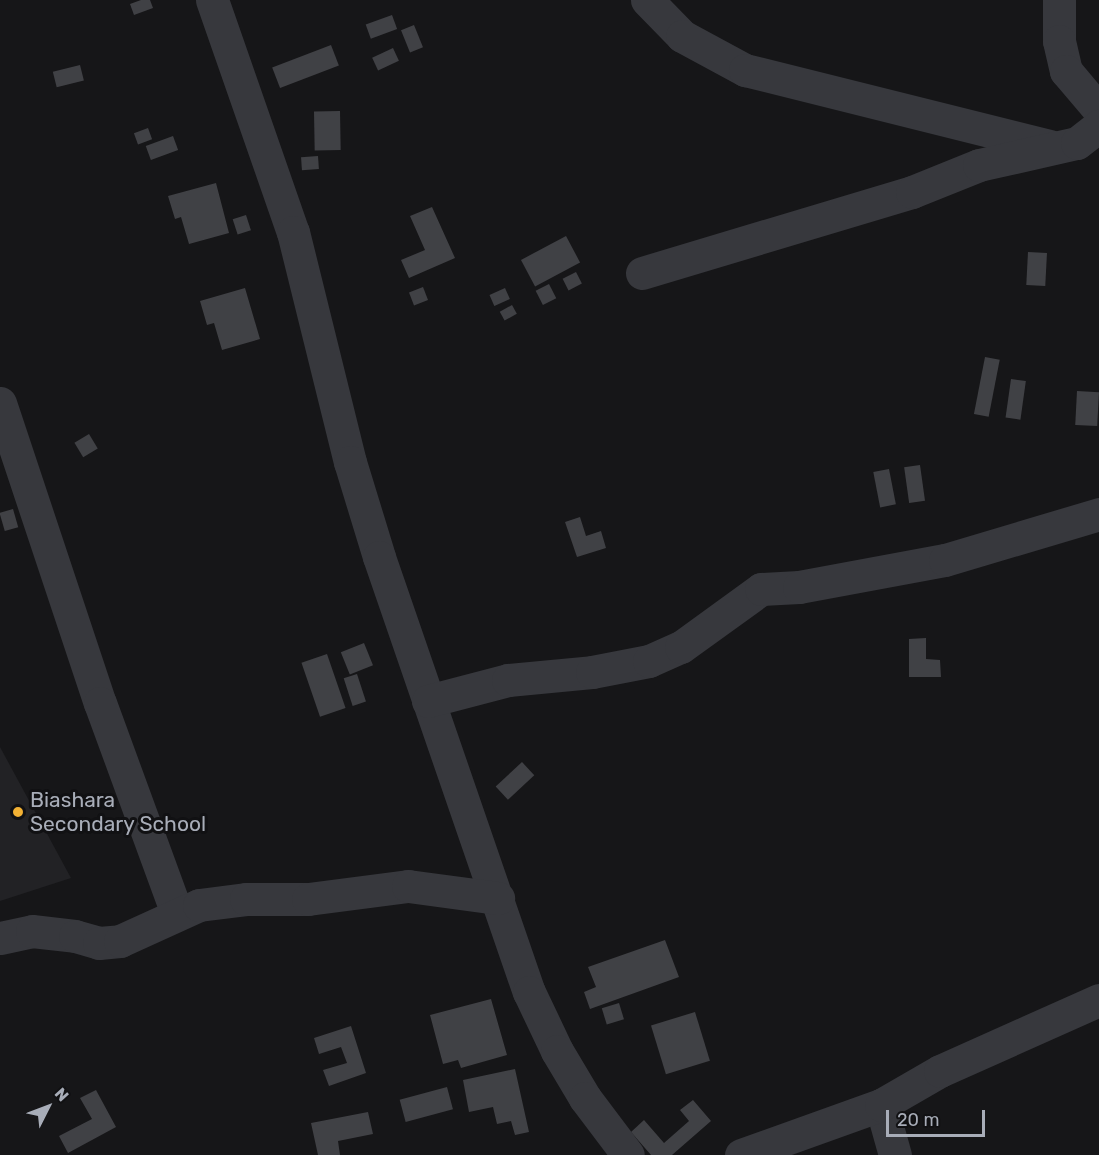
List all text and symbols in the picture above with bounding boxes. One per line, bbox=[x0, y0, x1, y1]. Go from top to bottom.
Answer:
place label: Biashara Secondary School bbox=[30, 787, 207, 837]
marker: Biashara Secondary School bbox=[11, 805, 25, 819]
north arrow bbox=[18, 1077, 78, 1137]
text: N bbox=[51, 1084, 73, 1105]
scale bar bbox=[889, 1098, 988, 1136]
text: 20 m bbox=[897, 1109, 939, 1131]

